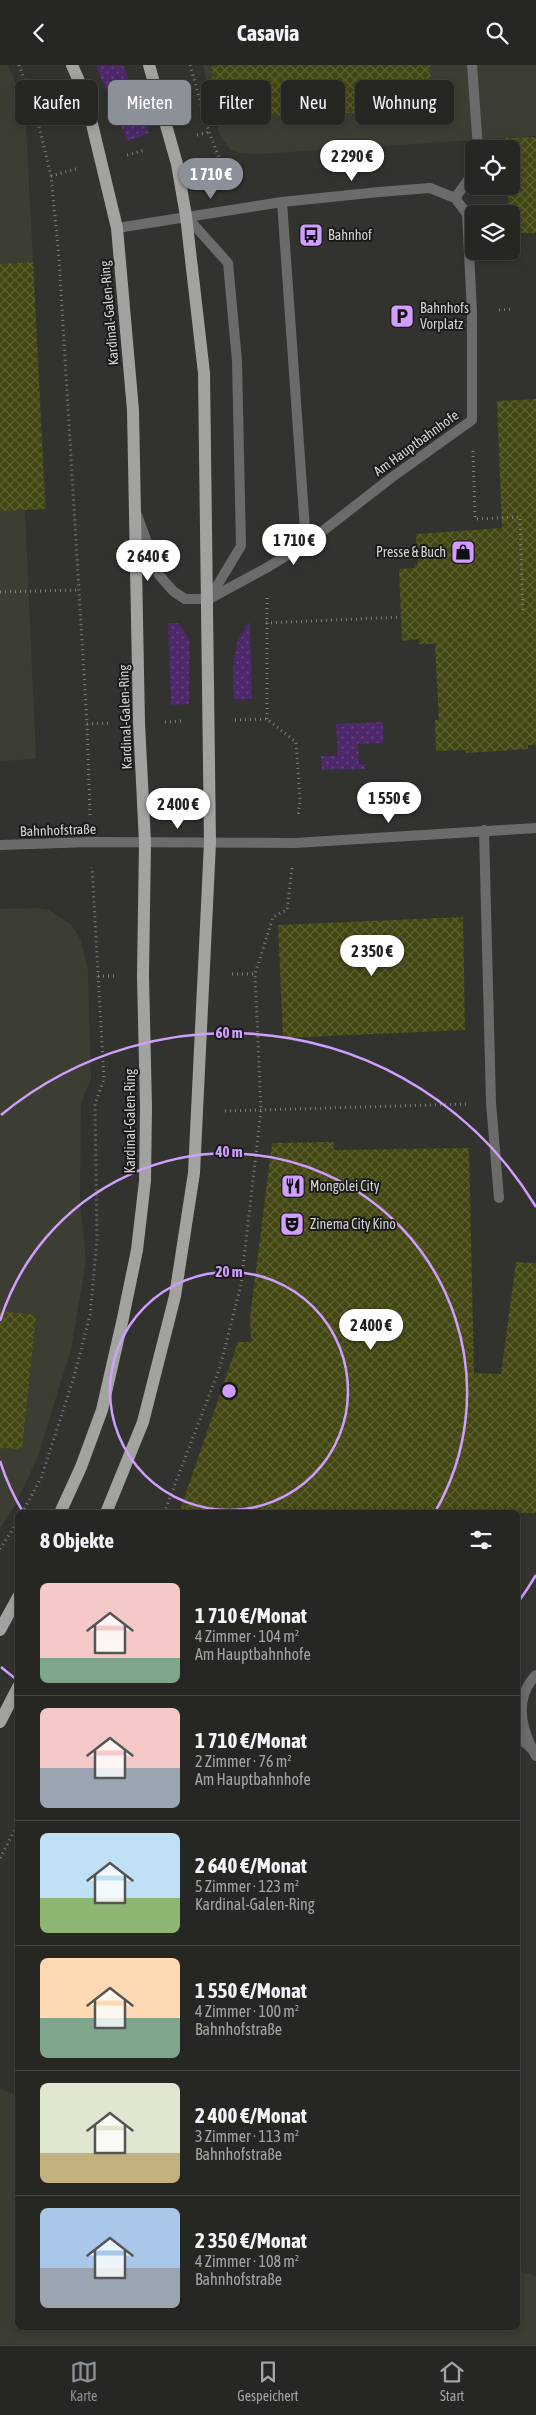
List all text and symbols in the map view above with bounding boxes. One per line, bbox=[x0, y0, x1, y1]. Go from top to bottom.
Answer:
icon: back bbox=[25, 19, 53, 47]
icon: search bbox=[483, 19, 511, 47]
text: Casavia bbox=[237, 20, 299, 46]
chip: Kaufen bbox=[15, 80, 98, 125]
chip: Mieten bbox=[108, 80, 191, 125]
chip: Filter bbox=[201, 80, 271, 125]
chip: Neu bbox=[281, 80, 345, 125]
chip: Wohnung bbox=[355, 80, 454, 125]
pin: 2 290 € bbox=[306, 139, 398, 182]
map controls bbox=[465, 140, 520, 260]
button: locate bbox=[465, 140, 520, 195]
text: 2 290 € bbox=[331, 147, 373, 165]
pin: 1 710 € bbox=[165, 157, 257, 200]
text: 1 710 € bbox=[190, 165, 232, 183]
button: layers bbox=[465, 205, 520, 260]
bus stop icon: Bahnhof bbox=[298, 222, 324, 248]
place label: Bahnhof bbox=[328, 227, 372, 243]
street label: Kardinal-Galen-Ring bbox=[96, 260, 122, 366]
place label: Bahnhofs Vorplatz bbox=[420, 300, 469, 332]
parking icon: Bahnhofs Vorplatz bbox=[389, 303, 415, 329]
street label: Am Hauptbahnhofe bbox=[370, 407, 462, 479]
pin: 1 710 € bbox=[248, 523, 340, 566]
text: 1 710 € bbox=[273, 531, 315, 549]
pin: 2 640 € bbox=[102, 539, 194, 582]
shop icon: Presse & Buch bbox=[450, 539, 476, 565]
place label: Presse & Buch bbox=[376, 544, 446, 560]
text: 2 640 € bbox=[127, 547, 169, 565]
street label: Kardinal-Galen-Ring bbox=[115, 664, 135, 770]
pin: 1 550 € bbox=[343, 781, 435, 824]
pin: 2 400 € bbox=[132, 787, 224, 830]
text: 1 550 € bbox=[368, 789, 410, 807]
text: 2 400 € bbox=[157, 795, 199, 813]
street label: Bahnhofstraße bbox=[20, 821, 96, 839]
pin: 2 350 € bbox=[326, 935, 418, 977]
text: 2 350 € bbox=[351, 942, 393, 960]
text: 60 m bbox=[216, 1024, 243, 1041]
street label: Kardinal-Galen-Ring bbox=[122, 1069, 138, 1173]
text: 40 m bbox=[215, 1143, 243, 1160]
restaurant icon: Mongolei City bbox=[280, 1173, 306, 1199]
place label: Mongolei City bbox=[310, 1178, 380, 1194]
theatre icon: Zinema City Kino bbox=[279, 1211, 305, 1237]
place label: Zinema City Kino bbox=[310, 1216, 396, 1232]
text: 20 m bbox=[216, 1263, 243, 1280]
pin: 2 400 € bbox=[325, 1309, 417, 1351]
text: 2 400 € bbox=[350, 1316, 392, 1334]
centre of rings bbox=[220, 1382, 238, 1400]
icon: filters bbox=[467, 1526, 495, 1554]
text: 8 Objekte bbox=[40, 1528, 114, 1552]
icon: home bbox=[80, 1603, 140, 1663]
text: 1 710 €/Monat bbox=[195, 1603, 307, 1627]
text: 4 Zimmer · 104 m² bbox=[195, 1627, 299, 1645]
text: Am Hauptbahnhofe bbox=[195, 1645, 311, 1663]
icon: home bbox=[80, 1728, 140, 1788]
text: 1 710 €/Monat bbox=[195, 1728, 307, 1752]
text: 2 Zimmer · 76 m² bbox=[195, 1752, 292, 1770]
text: Am Hauptbahnhofe bbox=[195, 1770, 311, 1788]
icon: home bbox=[80, 1853, 140, 1913]
text: 2 640 €/Monat bbox=[195, 1853, 307, 1877]
text: 5 Zimmer · 123 m² bbox=[195, 1877, 299, 1895]
text: Kardinal-Galen-Ring bbox=[195, 1895, 315, 1913]
icon: home bbox=[80, 1978, 140, 2038]
text: 1 550 €/Monat bbox=[195, 1978, 307, 2002]
text: 4 Zimmer · 100 m² bbox=[195, 2002, 299, 2020]
text: Bahnhofstraße bbox=[195, 2020, 282, 2038]
icon: home bbox=[80, 2103, 140, 2163]
text: 2 400 €/Monat bbox=[195, 2103, 307, 2127]
text: 3 Zimmer · 113 m² bbox=[195, 2127, 299, 2145]
text: Bahnhofstraße bbox=[195, 2145, 282, 2163]
icon: home bbox=[80, 2228, 140, 2288]
text: 2 350 €/Monat bbox=[195, 2228, 307, 2252]
text: 4 Zimmer · 108 m² bbox=[195, 2252, 299, 2270]
text: Bahnhofstraße bbox=[195, 2270, 282, 2288]
tab: Karte bbox=[70, 2358, 98, 2404]
tab: Gespeichert bbox=[237, 2358, 299, 2404]
tab: Start bbox=[438, 2358, 466, 2404]

